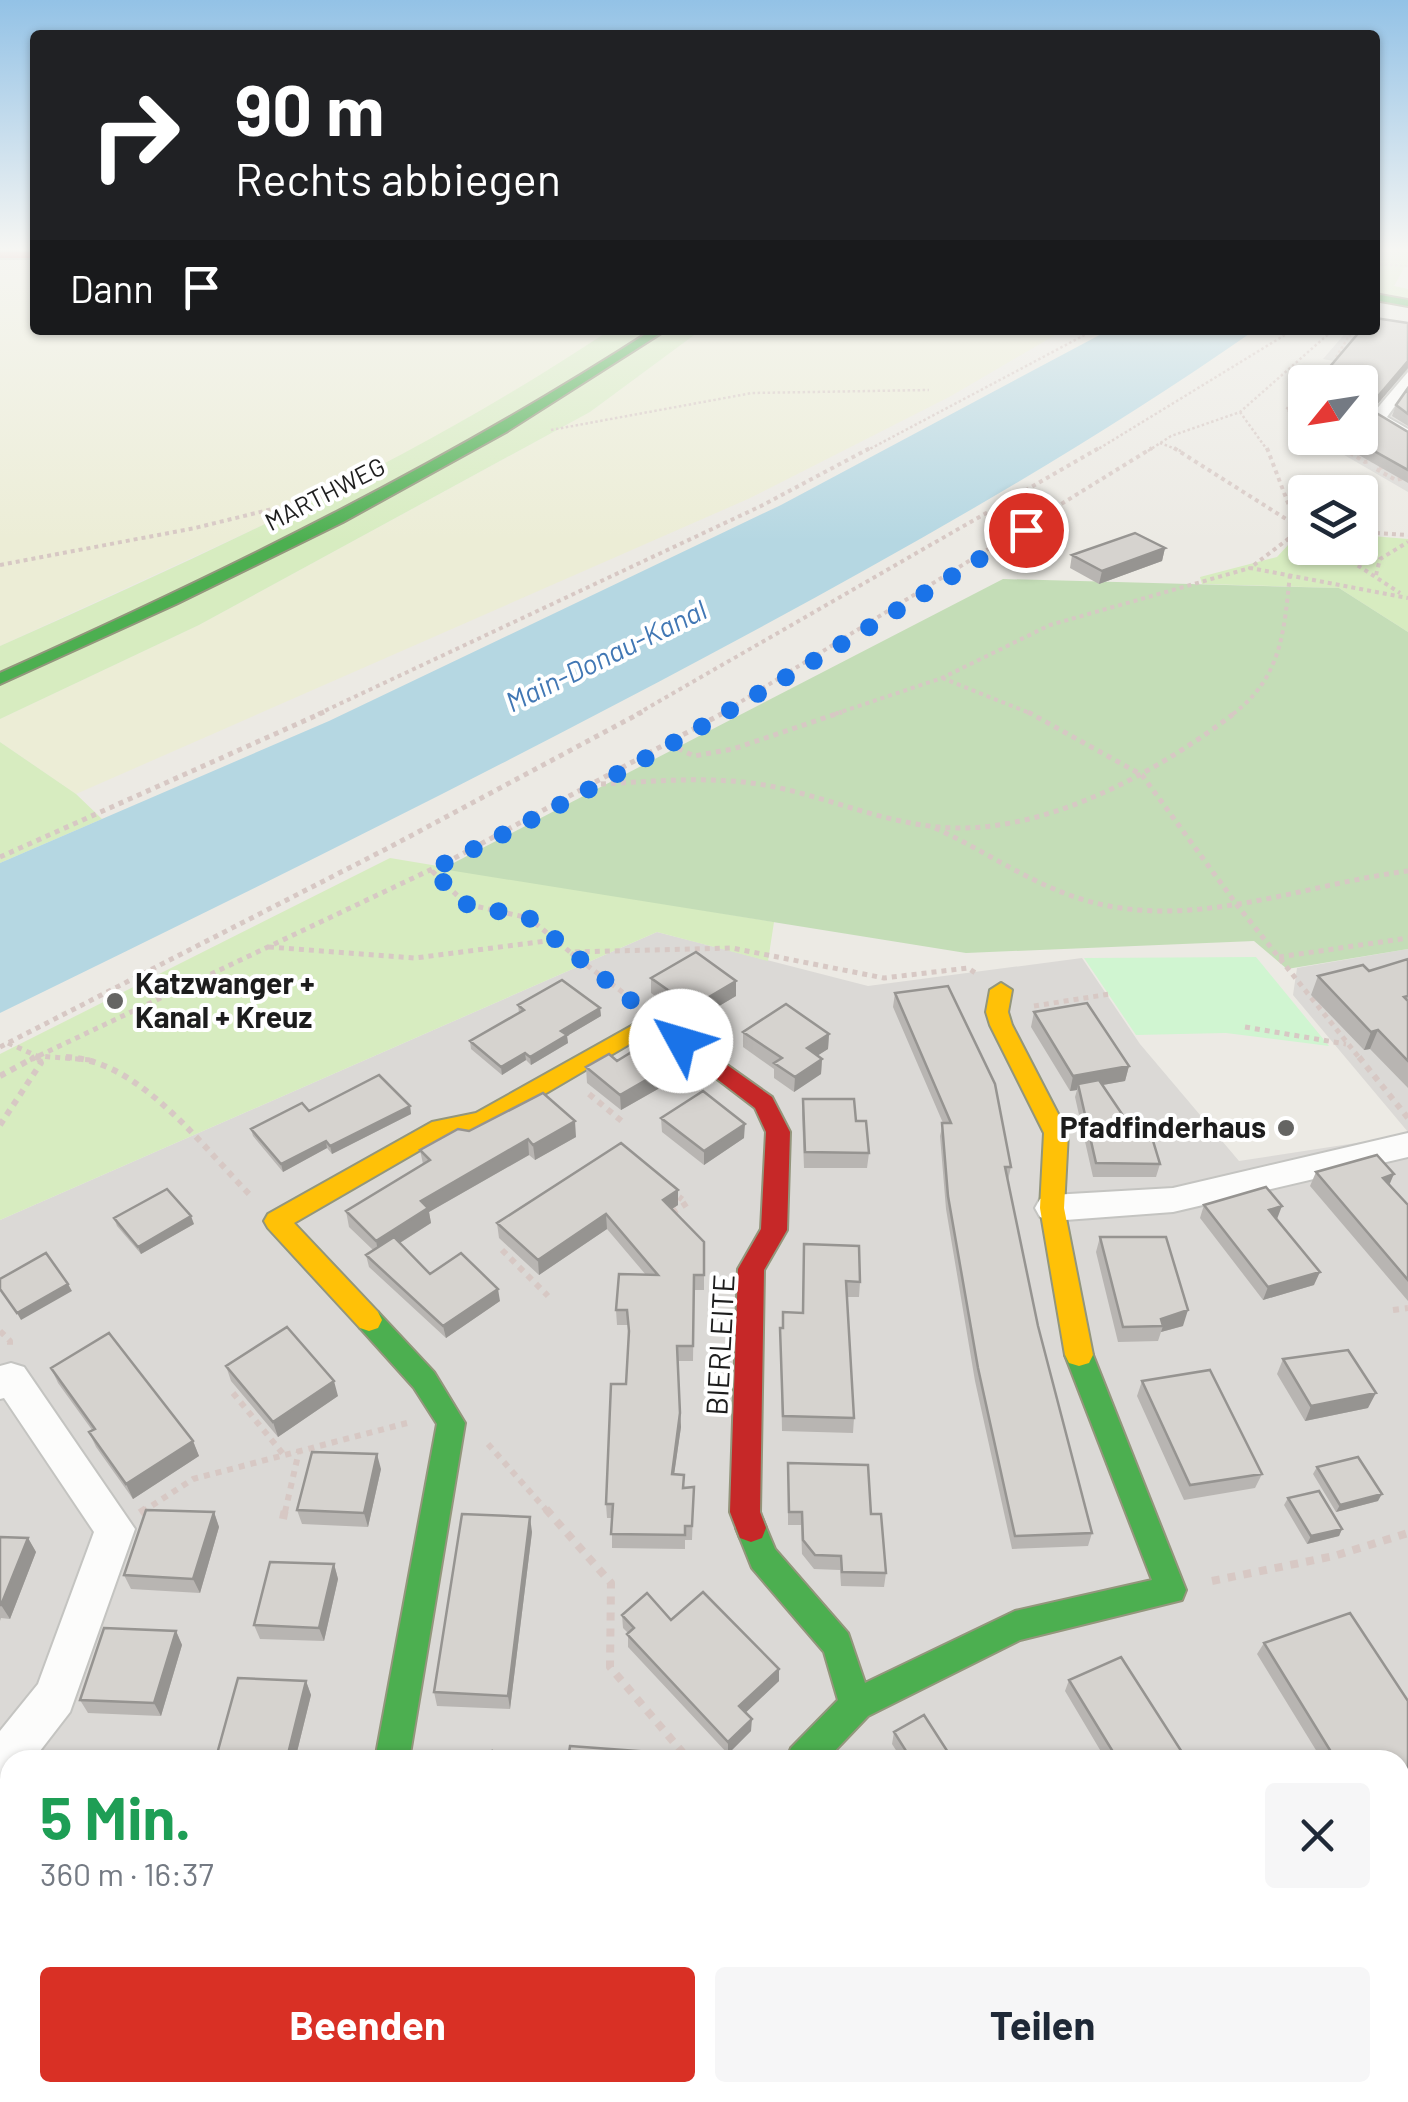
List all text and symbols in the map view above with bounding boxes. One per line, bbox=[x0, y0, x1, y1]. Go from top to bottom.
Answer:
text: 90 m bbox=[235, 66, 385, 150]
icon: right bbox=[70, 70, 200, 200]
text: Rechts abbiegen bbox=[235, 151, 561, 205]
icon: arrive bbox=[174, 260, 229, 315]
text: Dann bbox=[70, 265, 154, 311]
north arrow bbox=[1288, 365, 1378, 455]
map controls bbox=[1288, 365, 1378, 565]
street label: MARTHWEG bbox=[259, 450, 390, 536]
button: layers bbox=[1288, 475, 1378, 565]
pin bbox=[984, 488, 1069, 573]
icon: arrive bbox=[999, 503, 1054, 558]
water label: Main-Donau-Kanal bbox=[499, 592, 712, 718]
place label: Katzwanger + Kanal + Kreuz bbox=[135, 964, 315, 1034]
position arrow bbox=[629, 989, 733, 1093]
marker: Katzwanger + Kanal + Kreuz bbox=[104, 990, 126, 1012]
place label: Pfadfinderhaus bbox=[1060, 1108, 1266, 1144]
marker: Pfadfinderhaus bbox=[1275, 1117, 1297, 1139]
street label: BIERLEITE bbox=[697, 1273, 741, 1416]
text: 5 Min. bbox=[40, 1780, 191, 1852]
button: close bbox=[1265, 1783, 1370, 1888]
text: 360 m · 16:37 bbox=[40, 1854, 214, 1892]
button: Beenden bbox=[40, 1967, 695, 2082]
button: Teilen bbox=[715, 1967, 1370, 2082]

